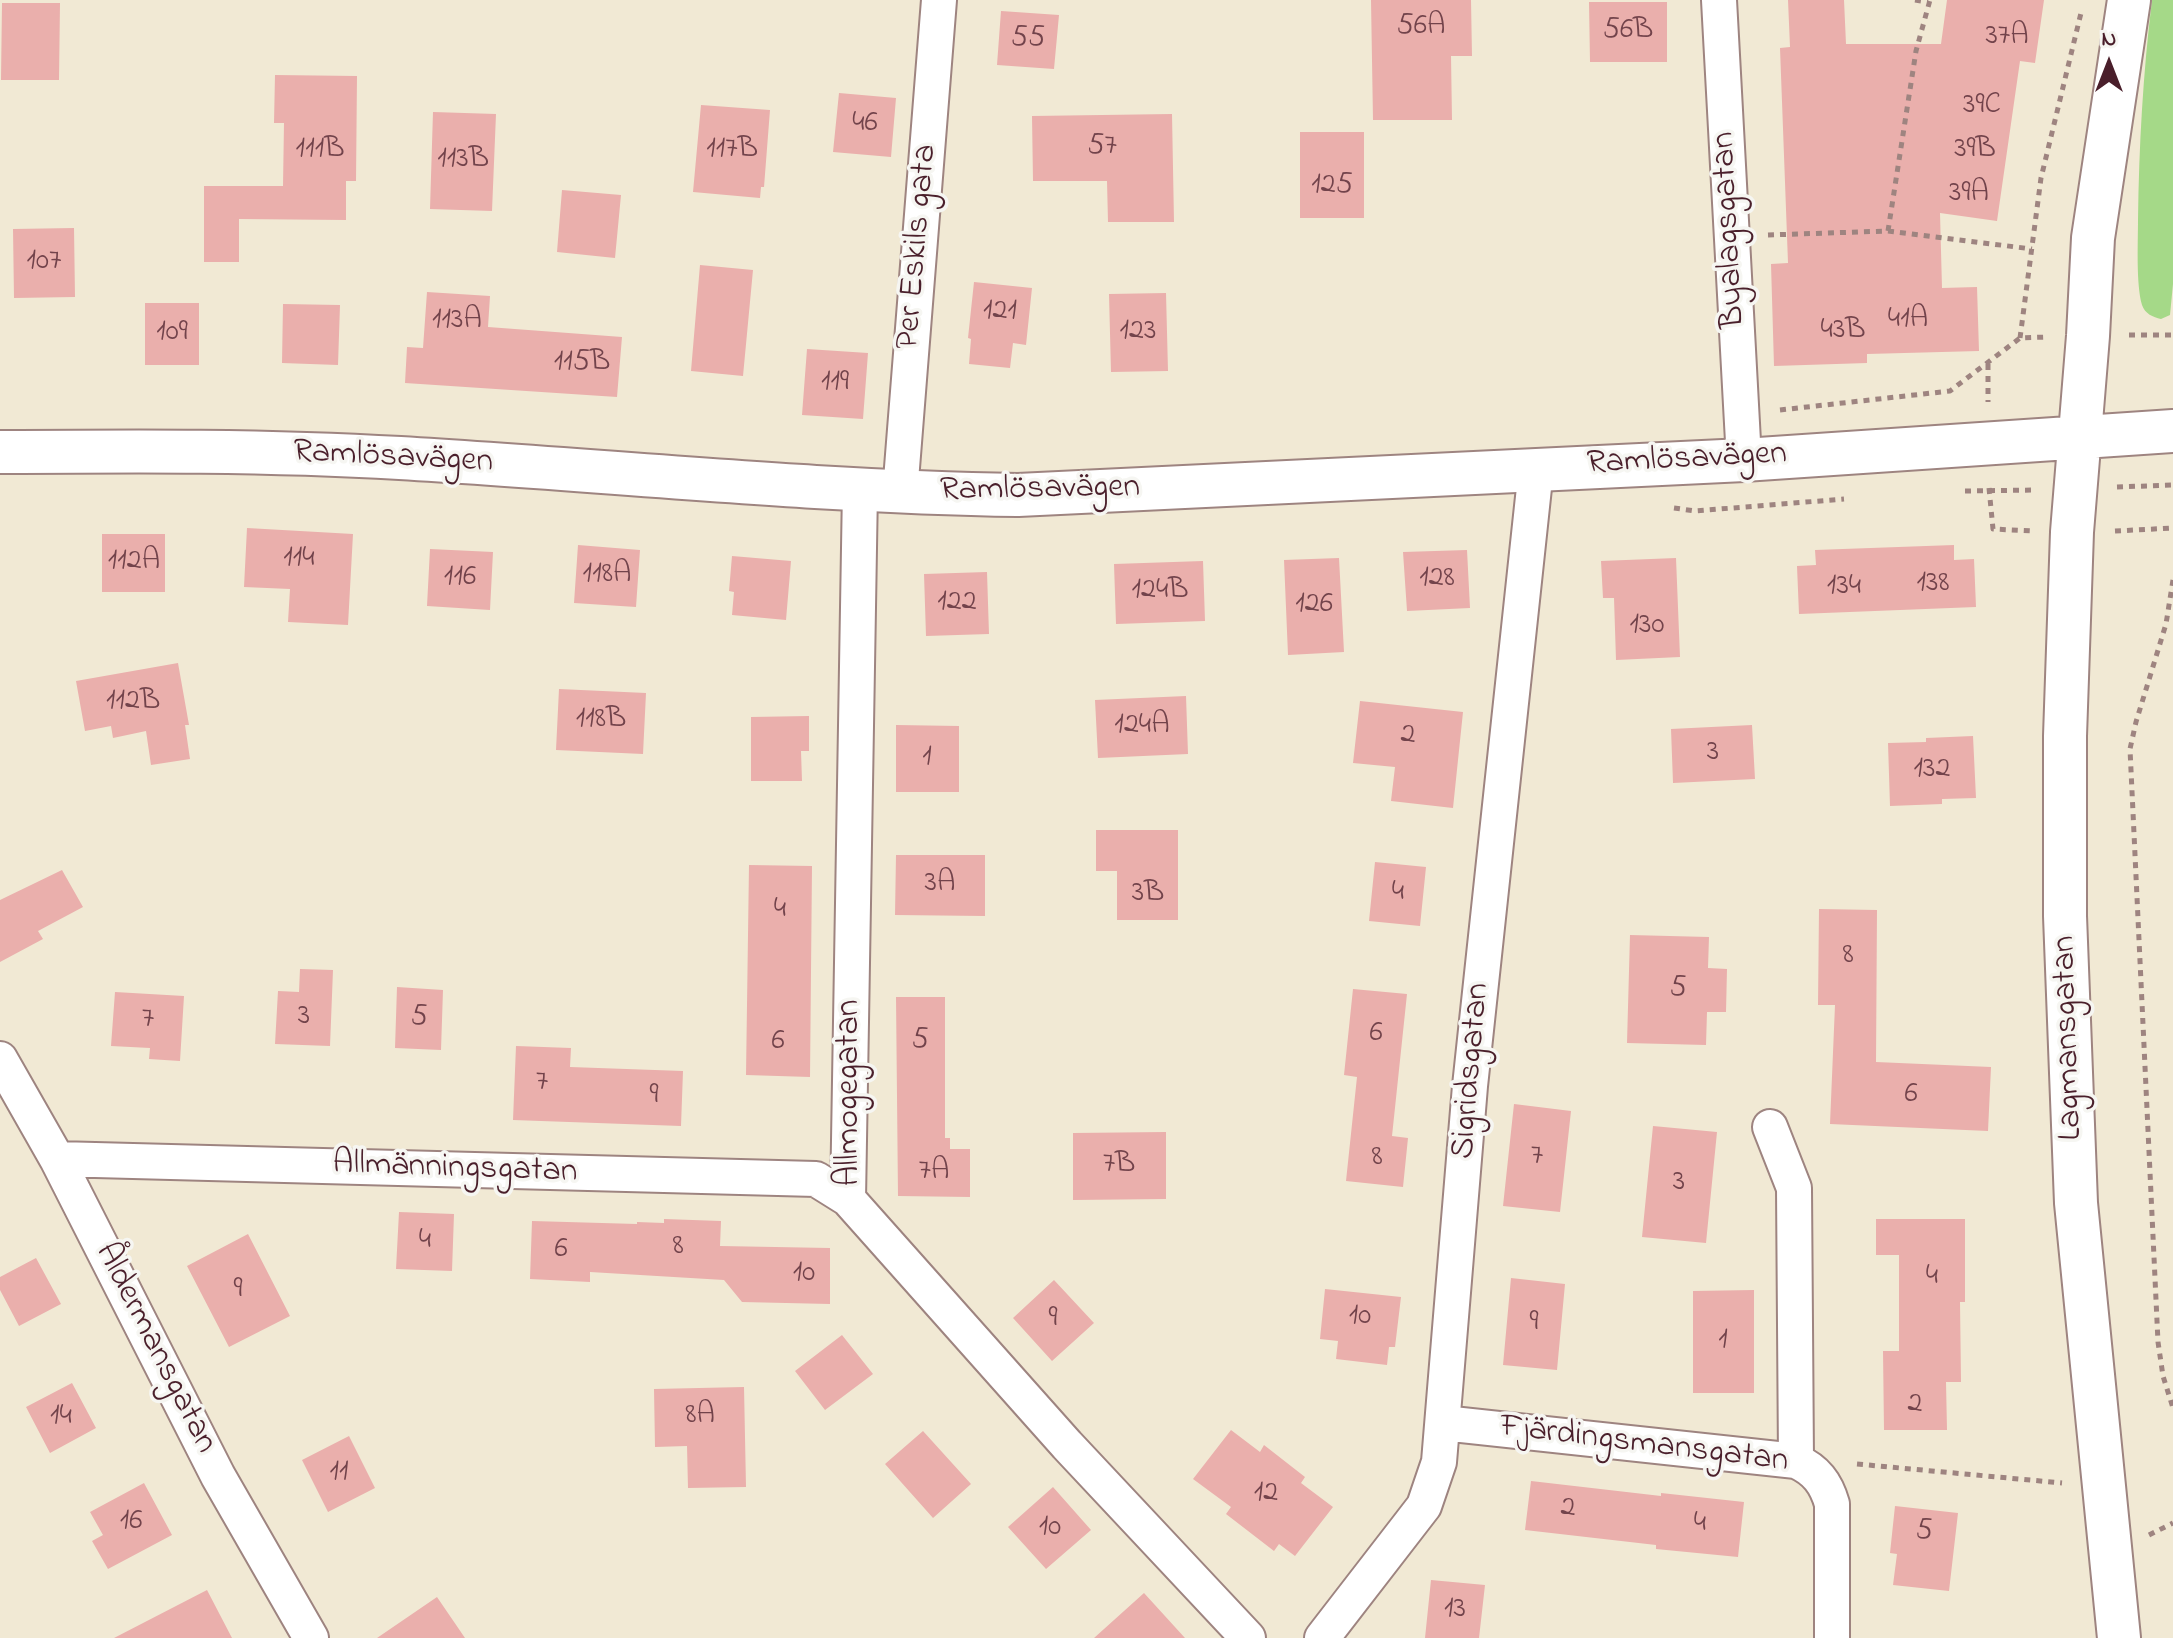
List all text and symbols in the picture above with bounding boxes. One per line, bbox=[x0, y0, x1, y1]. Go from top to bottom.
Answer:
house number: 56A bbox=[1397, 10, 1445, 46]
house number: 56B bbox=[1603, 14, 1653, 50]
house number: 37A bbox=[1985, 20, 2029, 56]
house number: 55 bbox=[1011, 22, 1045, 58]
north arrow bbox=[2069, 24, 2149, 104]
text: N bbox=[2102, 24, 2116, 56]
house number: 39C bbox=[1963, 89, 2001, 125]
house number: 46 bbox=[852, 107, 878, 143]
house number: 57 bbox=[1087, 130, 1117, 166]
street label: Byalagsgatan bbox=[1705, 131, 1757, 329]
house number: 111B bbox=[296, 133, 344, 169]
house number: 117B bbox=[706, 133, 758, 169]
house number: 39B bbox=[1954, 133, 1996, 169]
house number: 113B bbox=[437, 143, 489, 179]
street label: Per Eskils gata bbox=[890, 143, 948, 351]
house number: 125 bbox=[1311, 169, 1353, 205]
house number: 39A bbox=[1949, 177, 1989, 213]
house number: 107 bbox=[27, 245, 61, 281]
house number: 121 bbox=[983, 295, 1017, 331]
house number: 41A bbox=[1888, 303, 1928, 339]
house number: 113A bbox=[432, 304, 482, 340]
house number: 43B bbox=[1821, 314, 1865, 350]
house number: 123 bbox=[1120, 315, 1156, 351]
house number: 109 bbox=[156, 316, 188, 352]
house number: 115B bbox=[554, 346, 610, 382]
house number: 119 bbox=[821, 366, 849, 402]
street label: Ramlösavägen bbox=[292, 433, 494, 485]
street label: Ramlösavägen bbox=[1586, 435, 1788, 487]
street label: Ramlösavägen bbox=[940, 469, 1140, 513]
house number: 114 bbox=[283, 542, 315, 578]
house number: 112A bbox=[108, 545, 160, 581]
house number: 118A bbox=[583, 558, 631, 594]
house number: 116 bbox=[444, 561, 476, 597]
house number: 128 bbox=[1419, 562, 1455, 598]
house number: 138 bbox=[1916, 567, 1950, 603]
house number: 134 bbox=[1827, 570, 1861, 606]
house number: 124B bbox=[1132, 574, 1188, 610]
house number: 122 bbox=[937, 586, 977, 622]
house number: 126 bbox=[1295, 588, 1333, 624]
house number: 130 bbox=[1630, 609, 1664, 645]
house number: 112B bbox=[106, 685, 160, 721]
house number: 118B bbox=[576, 703, 626, 739]
house number: 124A bbox=[1114, 709, 1170, 745]
house number: 2 bbox=[1401, 719, 1415, 755]
house number: 3 bbox=[1707, 736, 1719, 772]
house number: 1 bbox=[922, 741, 932, 777]
house number: 132 bbox=[1914, 753, 1950, 789]
house number: 3A bbox=[925, 867, 955, 903]
house number: 4 bbox=[1392, 876, 1404, 912]
house number: 3B bbox=[1132, 877, 1164, 913]
house number: 4 bbox=[774, 893, 786, 929]
street label: Lagmansgatan bbox=[2046, 935, 2094, 1141]
house number: 8 bbox=[1842, 939, 1854, 975]
house number: 5 bbox=[1669, 972, 1687, 1008]
street label: Sigridsgatan bbox=[1445, 981, 1501, 1161]
street label: Allmogegatan bbox=[831, 999, 871, 1187]
house number: 3 bbox=[298, 1000, 310, 1036]
house number: 5 bbox=[410, 1001, 428, 1037]
house number: 7 bbox=[142, 1003, 154, 1039]
house number: 6 bbox=[1369, 1017, 1383, 1053]
house number: 5 bbox=[911, 1024, 929, 1060]
house number: 6 bbox=[771, 1025, 785, 1061]
house number: 7 bbox=[536, 1066, 548, 1102]
house number: 6 bbox=[1904, 1078, 1918, 1114]
house number: 9 bbox=[649, 1079, 659, 1115]
house number: 7 bbox=[1531, 1140, 1543, 1176]
house number: 8 bbox=[1371, 1141, 1383, 1177]
street label: Allmänningsgatan bbox=[332, 1145, 578, 1195]
house number: 7B bbox=[1103, 1148, 1135, 1184]
house number: 7A bbox=[919, 1155, 949, 1191]
house number: 3 bbox=[1673, 1166, 1685, 1202]
house number: 4 bbox=[419, 1224, 431, 1260]
house number: 8 bbox=[672, 1230, 684, 1266]
house number: 6 bbox=[554, 1233, 568, 1269]
street label: Åldermansgatan bbox=[83, 1237, 225, 1461]
house number: 10 bbox=[793, 1257, 815, 1293]
house number: 4 bbox=[1926, 1260, 1938, 1296]
house number: 9 bbox=[233, 1273, 243, 1309]
house number: 10 bbox=[1349, 1300, 1371, 1336]
house number: 9 bbox=[1048, 1302, 1058, 1338]
house number: 9 bbox=[1529, 1306, 1539, 1342]
house number: 1 bbox=[1718, 1324, 1728, 1360]
house number: 2 bbox=[1908, 1388, 1922, 1424]
house number: 8A bbox=[685, 1399, 715, 1435]
house number: 14 bbox=[50, 1400, 72, 1436]
street label: Fjärdingsmansgatan bbox=[1498, 1408, 1790, 1484]
house number: 11 bbox=[329, 1456, 349, 1492]
house number: 12 bbox=[1254, 1477, 1278, 1513]
house number: 2 bbox=[1561, 1492, 1575, 1528]
house number: 16 bbox=[120, 1505, 142, 1541]
house number: 4 bbox=[1694, 1507, 1706, 1543]
house number: 10 bbox=[1039, 1511, 1061, 1547]
house number: 5 bbox=[1915, 1515, 1933, 1551]
house number: 13 bbox=[1444, 1593, 1466, 1629]

